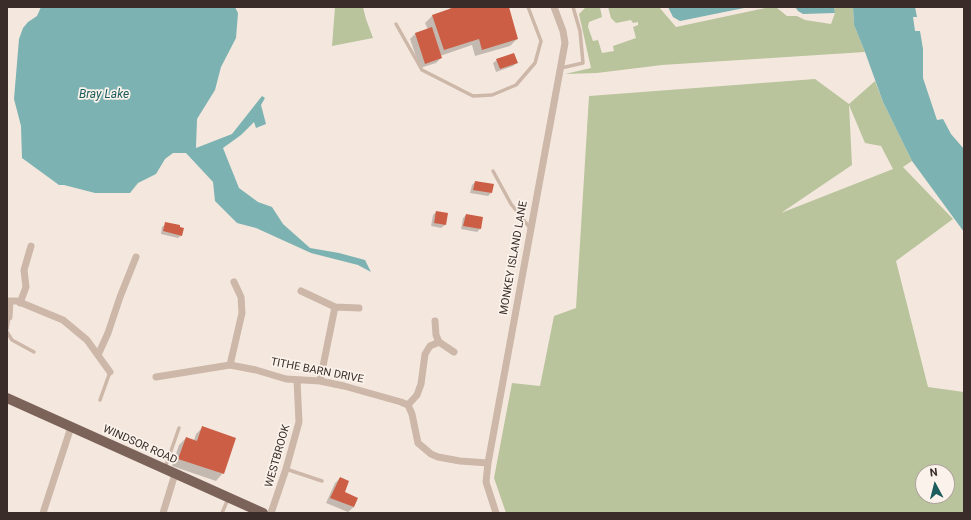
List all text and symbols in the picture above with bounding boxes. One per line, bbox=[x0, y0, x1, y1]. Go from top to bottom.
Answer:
water label: Bray Lake bbox=[79, 88, 129, 102]
street label: MONKEY ISLAND LANE bbox=[497, 200, 531, 316]
street label: TITHE BARN DRIVE bbox=[269, 356, 365, 386]
street label: WINDSOR ROAD bbox=[101, 423, 179, 467]
street label: WESTBROOK bbox=[263, 423, 293, 489]
north arrow bbox=[915, 464, 955, 504]
text: N bbox=[929, 466, 938, 480]

